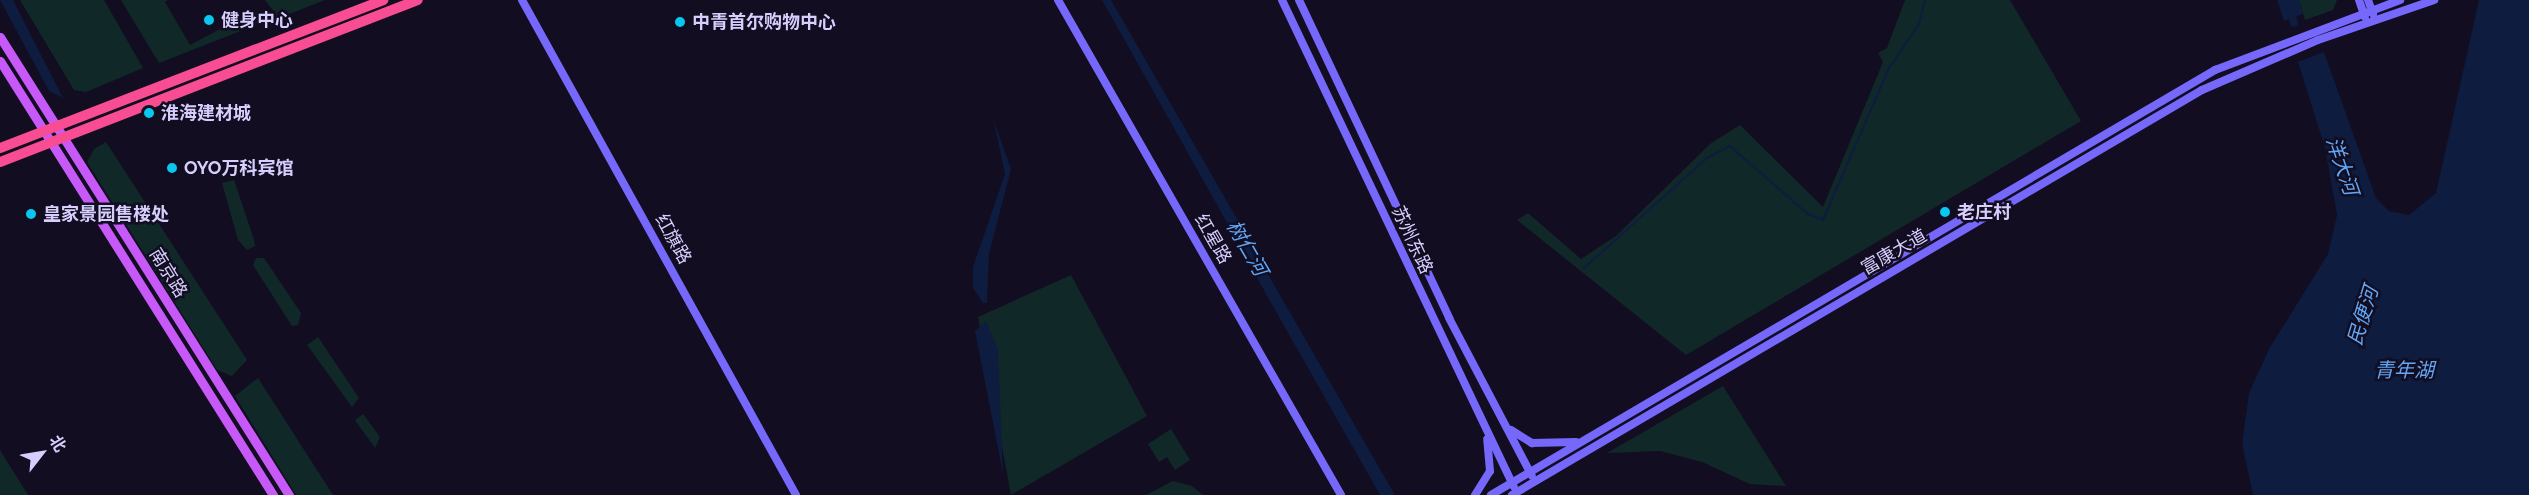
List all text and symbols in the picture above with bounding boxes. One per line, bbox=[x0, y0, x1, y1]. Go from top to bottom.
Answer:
place label: 健身中心 bbox=[221, 9, 293, 31]
place label: 中青首尔购物中心 bbox=[692, 11, 836, 33]
marker: 健身中心 bbox=[202, 13, 216, 27]
marker: 中青首尔购物中心 bbox=[673, 15, 687, 29]
place label: 淮海建材城 bbox=[161, 102, 251, 124]
marker: 淮海建材城 bbox=[142, 106, 156, 120]
water label: 洋大河 bbox=[2321, 134, 2363, 198]
place label: OYO万科宾馆 bbox=[184, 157, 293, 179]
marker: OYO万科宾馆 bbox=[165, 161, 179, 175]
place label: 老庄村 bbox=[1957, 201, 2011, 223]
place label: 皇家景园售楼处 bbox=[43, 203, 169, 225]
street label: 苏州东路 bbox=[1387, 203, 1437, 277]
marker: 老庄村 bbox=[1938, 205, 1952, 219]
marker: 皇家景园售楼处 bbox=[24, 207, 38, 221]
street label: 红旗路 bbox=[650, 210, 696, 268]
street label: 红星路 bbox=[1190, 210, 1236, 268]
water label: 树仁河 bbox=[1222, 216, 1272, 280]
street label: 富康大道 bbox=[1857, 225, 1931, 279]
street label: 南京路 bbox=[145, 244, 191, 302]
water label: 民便河 bbox=[2343, 284, 2383, 348]
water label: 青年湖 bbox=[2374, 358, 2434, 382]
north arrow bbox=[12, 423, 72, 483]
text: 北 bbox=[46, 432, 70, 455]

